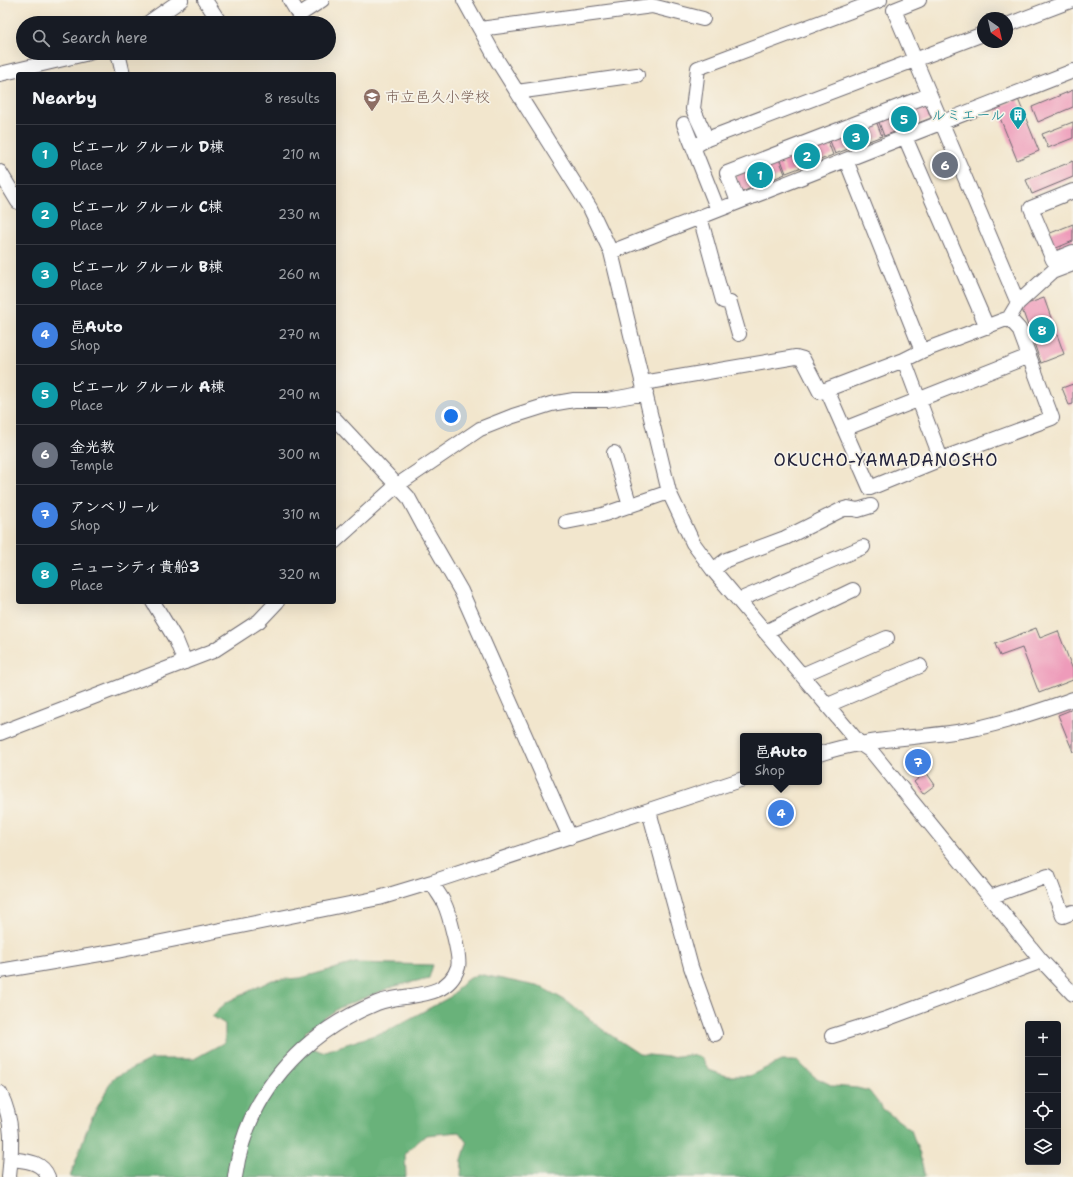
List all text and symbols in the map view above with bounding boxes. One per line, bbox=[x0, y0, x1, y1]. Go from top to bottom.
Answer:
north arrow bbox=[977, 12, 1013, 48]
search box bbox=[16, 16, 336, 60]
icon: search bbox=[30, 27, 52, 49]
text: Search here bbox=[62, 28, 148, 48]
text: Nearby bbox=[32, 87, 97, 109]
school or university icon: 市立邑久小学校 bbox=[362, 87, 382, 112]
place label: 市立邑久小学校 bbox=[385, 87, 490, 107]
text: 8 results bbox=[264, 90, 320, 107]
pin: 5 bbox=[891, 104, 917, 134]
place label: ルミエール bbox=[931, 105, 1005, 125]
building icon: ルミエール bbox=[1008, 105, 1028, 130]
pin: 3 bbox=[843, 122, 869, 152]
text: ピエール クルール D棟 bbox=[70, 137, 224, 157]
pin: 2 bbox=[794, 141, 820, 171]
text: 1 bbox=[42, 146, 48, 163]
text: 210 m bbox=[282, 146, 320, 163]
pin: 6 bbox=[932, 150, 958, 180]
text: Place bbox=[70, 157, 103, 174]
pin: 1 bbox=[747, 160, 773, 190]
text: ピエール クルール C棟 bbox=[70, 197, 223, 217]
text: 2 bbox=[40, 206, 50, 223]
text: 230 m bbox=[278, 206, 320, 223]
text: Place bbox=[70, 217, 103, 234]
text: ピエール クルール B棟 bbox=[70, 257, 223, 277]
text: 3 bbox=[40, 266, 50, 283]
text: 260 m bbox=[278, 266, 320, 283]
text: Place bbox=[70, 277, 103, 294]
pin: 8 bbox=[1029, 315, 1055, 345]
text: 邑Auto bbox=[70, 317, 123, 337]
text: 4 bbox=[40, 326, 50, 343]
text: 270 m bbox=[278, 326, 320, 343]
text: Shop bbox=[70, 337, 100, 354]
text: ピエール クルール A棟 bbox=[70, 377, 225, 397]
text: 5 bbox=[41, 386, 49, 403]
text: 290 m bbox=[278, 386, 320, 403]
text: Place bbox=[70, 397, 103, 414]
your location bbox=[441, 406, 461, 426]
text: 金光教 bbox=[70, 437, 115, 457]
text: 6 bbox=[40, 446, 50, 463]
text: 300 m bbox=[277, 446, 320, 463]
district label: OKUCHO-YAMADANOSHO bbox=[774, 449, 998, 471]
text: Temple bbox=[70, 457, 113, 474]
text: アンベリール bbox=[70, 497, 159, 517]
text: 7 bbox=[40, 506, 50, 523]
text: 310 m bbox=[282, 506, 320, 523]
text: Shop bbox=[70, 517, 100, 534]
text: ニューシティ貴船3 bbox=[70, 557, 200, 577]
text: 8 bbox=[40, 566, 50, 583]
text: 320 m bbox=[278, 566, 320, 583]
text: Place bbox=[70, 577, 103, 594]
popup bbox=[740, 733, 822, 785]
text: 邑Auto bbox=[755, 742, 807, 762]
pin: 7 bbox=[905, 747, 931, 777]
text: Shop bbox=[755, 762, 785, 779]
pin: 4 bbox=[768, 798, 794, 828]
map controls bbox=[1025, 1021, 1061, 1165]
button: + bbox=[1025, 1021, 1061, 1057]
button: − bbox=[1025, 1057, 1061, 1093]
button: locate bbox=[1025, 1093, 1061, 1129]
button: layers bbox=[1025, 1129, 1061, 1165]

